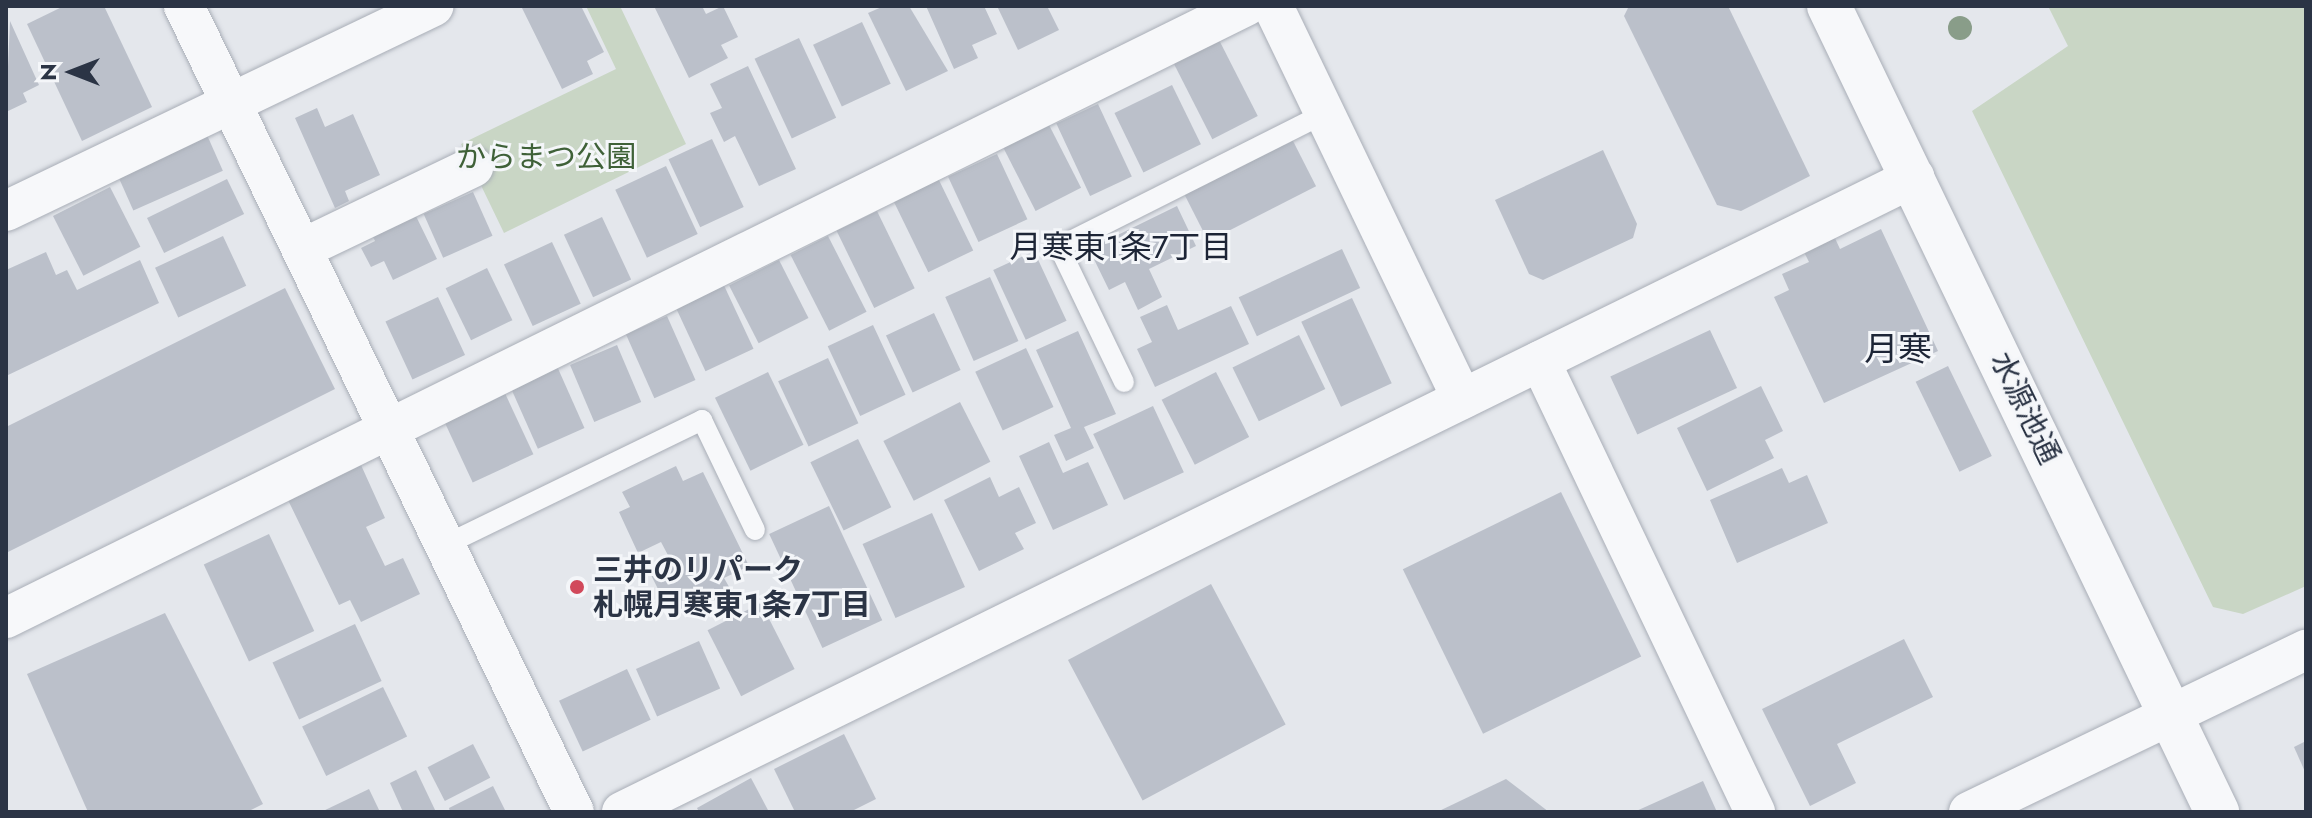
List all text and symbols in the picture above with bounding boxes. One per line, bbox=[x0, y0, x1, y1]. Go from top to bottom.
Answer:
north arrow bbox=[32, 32, 112, 112]
text: N bbox=[32, 63, 64, 81]
park label: からまつ公園 bbox=[456, 139, 636, 175]
district label: 月寒東1条7丁目 bbox=[1009, 228, 1233, 266]
district label: 月寒 bbox=[1864, 330, 1932, 370]
street label: 水源池通 bbox=[1983, 346, 2067, 470]
place label: 三井のリパーク 札幌月寒東１条７丁目 bbox=[593, 552, 871, 622]
marker: 三井のリパーク 札幌月寒東１条７丁目 bbox=[568, 578, 586, 596]

